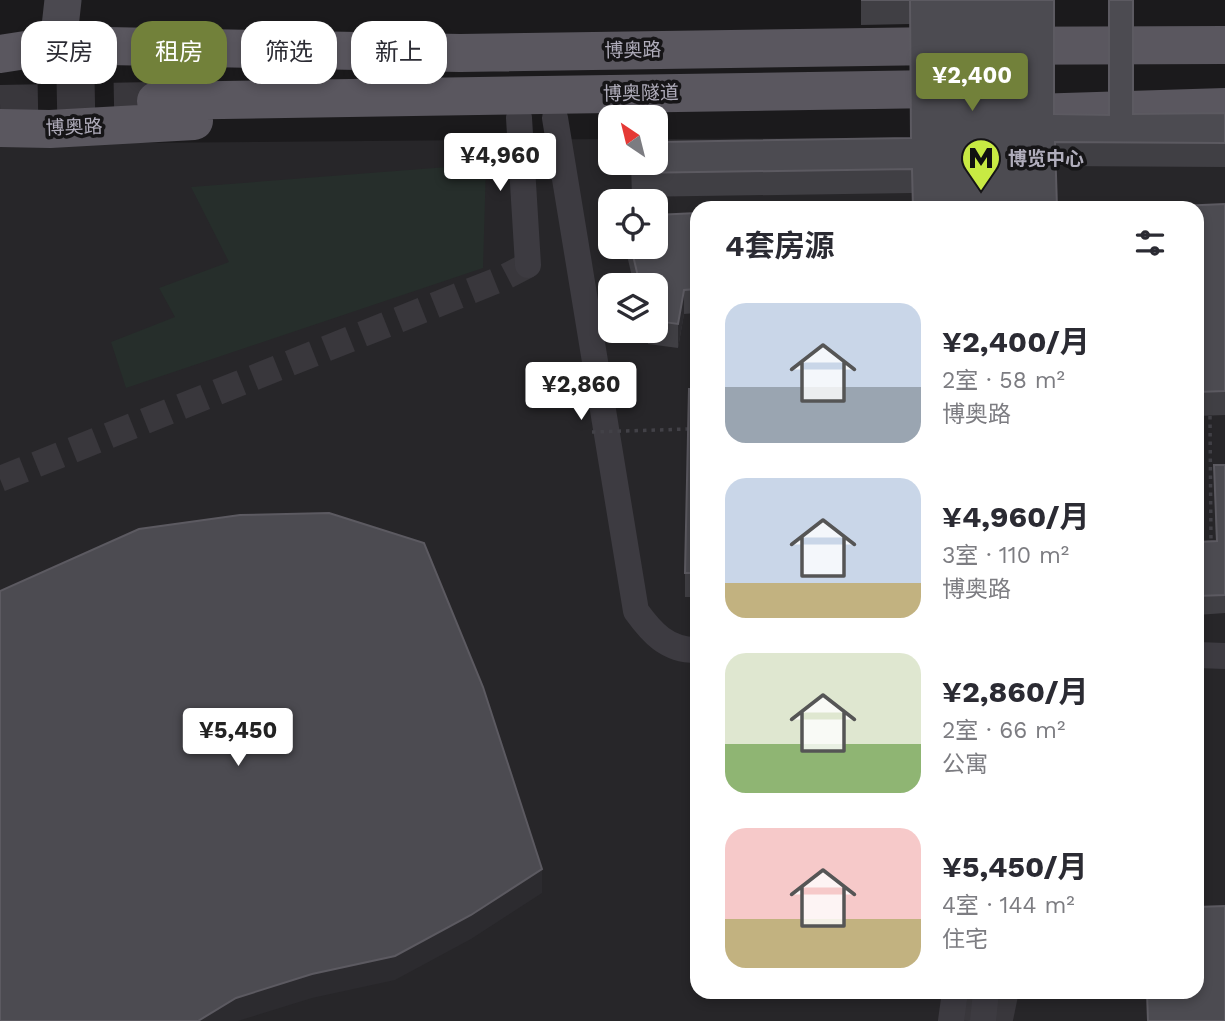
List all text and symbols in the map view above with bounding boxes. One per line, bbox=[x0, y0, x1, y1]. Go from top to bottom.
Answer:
chip: 买房 bbox=[21, 21, 117, 84]
chip: 租房 bbox=[131, 21, 227, 84]
chip: 筛选 bbox=[241, 21, 337, 84]
chip: 新上 bbox=[351, 21, 447, 84]
street label: 博奥路 bbox=[604, 38, 662, 62]
pin: ¥2,400 bbox=[915, 54, 1029, 113]
text: ¥2,400 bbox=[932, 62, 1012, 89]
street label: 博奥隧道 bbox=[603, 81, 679, 105]
north arrow bbox=[598, 105, 668, 175]
map controls bbox=[598, 105, 668, 343]
street label: 博奥路 bbox=[45, 115, 103, 139]
pin: ¥4,960 bbox=[443, 134, 557, 193]
metro station icon: 博览中心 bbox=[960, 137, 1002, 192]
text: ¥4,960 bbox=[460, 142, 540, 169]
place label: 博览中心 bbox=[1008, 147, 1084, 170]
button: locate bbox=[598, 189, 668, 259]
icon: filters bbox=[1131, 224, 1169, 262]
text: 4套房源 bbox=[725, 228, 834, 263]
button: layers bbox=[598, 273, 668, 343]
text: ¥2,400/月 bbox=[942, 324, 1090, 359]
icon: home bbox=[781, 331, 865, 415]
pin: ¥2,860 bbox=[524, 362, 638, 422]
text: 2室 · 58 m² bbox=[942, 367, 1065, 394]
text: ¥2,860 bbox=[541, 371, 621, 398]
text: 博奥路 bbox=[942, 401, 1011, 428]
text: ¥4,960/月 bbox=[942, 499, 1090, 534]
icon: home bbox=[781, 506, 865, 590]
text: 3室 · 110 m² bbox=[942, 542, 1069, 569]
text: 博奥路 bbox=[942, 576, 1011, 603]
text: ¥2,860/月 bbox=[942, 674, 1089, 709]
icon: home bbox=[781, 681, 865, 765]
pin: ¥5,450 bbox=[181, 708, 295, 768]
text: ¥5,450 bbox=[199, 717, 277, 744]
text: 2室 · 66 m² bbox=[942, 717, 1065, 744]
text: 公寓 bbox=[942, 751, 988, 778]
text: ¥5,450/月 bbox=[942, 849, 1088, 884]
icon: home bbox=[781, 856, 865, 940]
text: 4室 · 144 m² bbox=[942, 892, 1075, 919]
text: 住宅 bbox=[942, 926, 988, 953]

